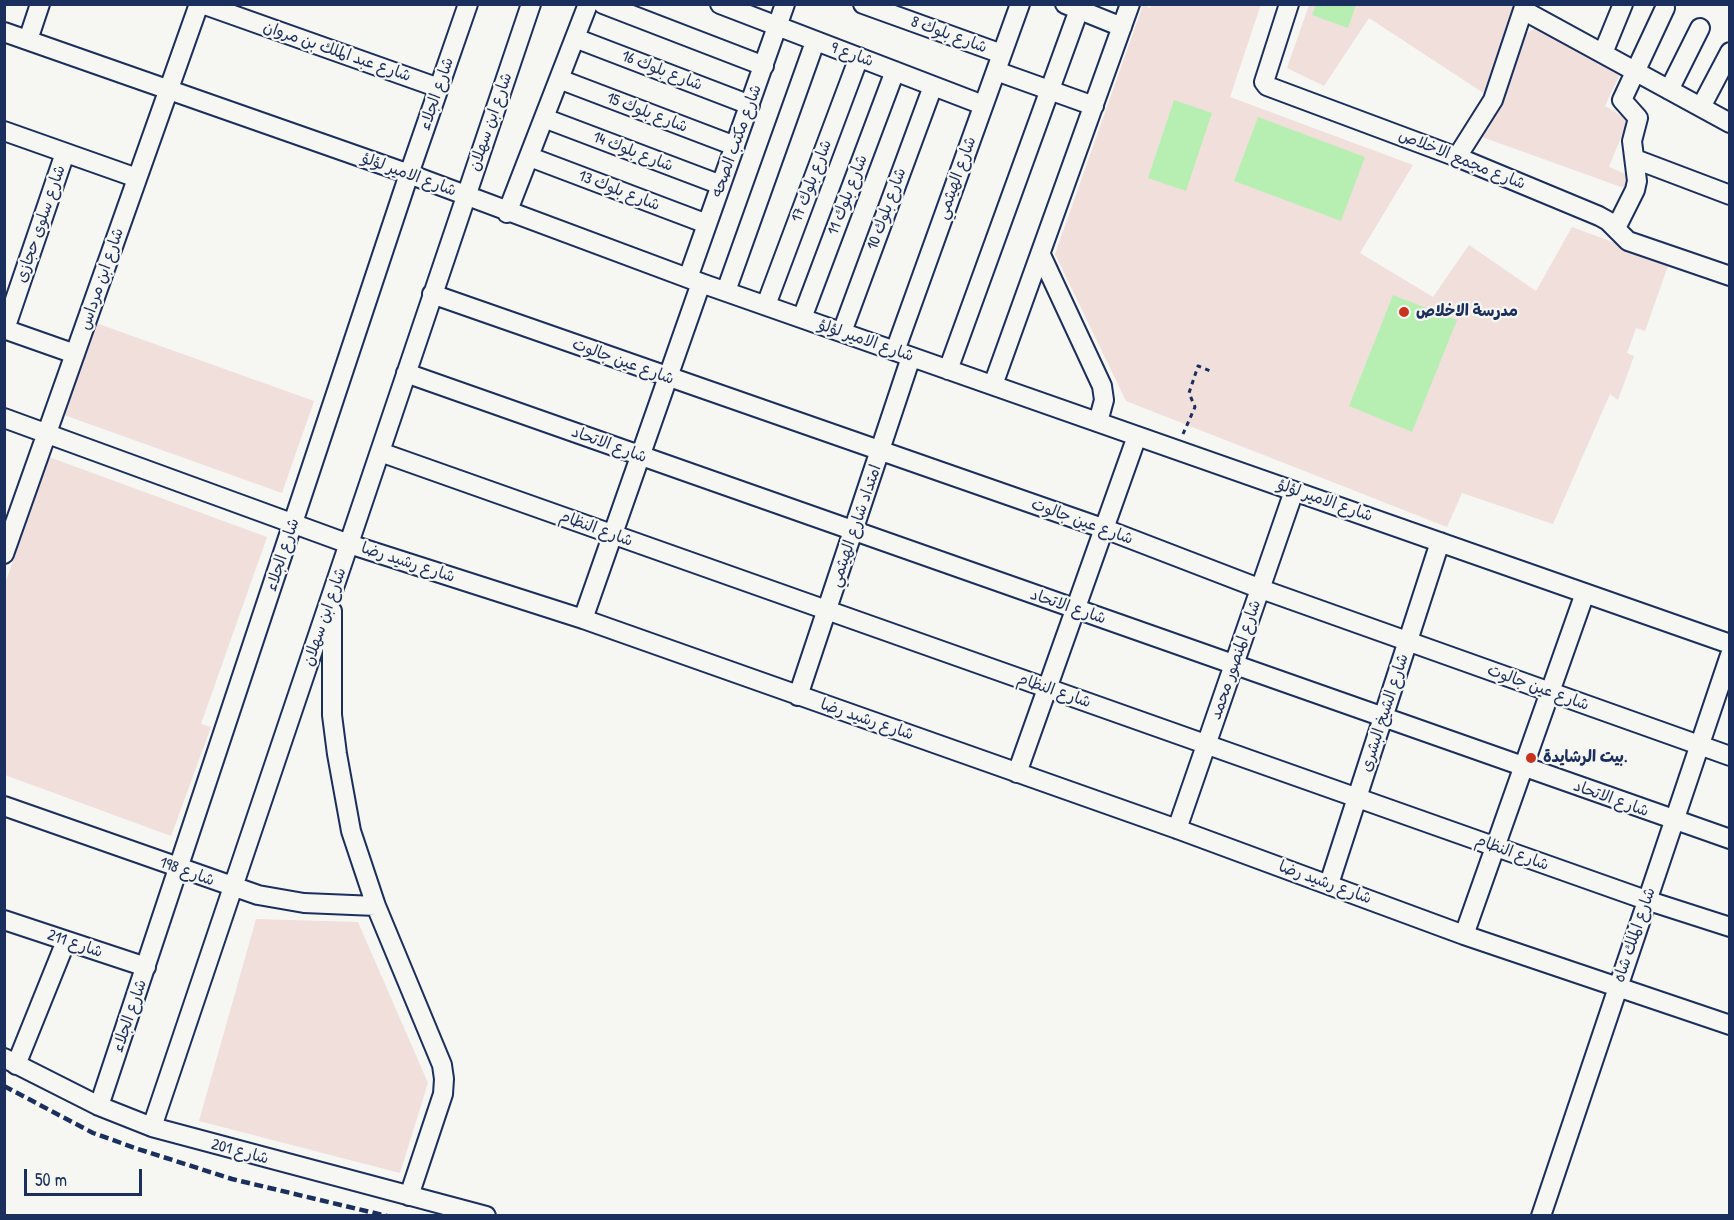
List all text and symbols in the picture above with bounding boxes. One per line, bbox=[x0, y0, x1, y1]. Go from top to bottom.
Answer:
street label: شارع بلوك 8 bbox=[908, 12, 990, 58]
street label: شارع عبد الملك بن مروان bbox=[261, 18, 413, 86]
street label: شارع 9 bbox=[828, 38, 876, 72]
street label: شارع بلوك 16 bbox=[619, 47, 705, 95]
street label: شارع الجلاء bbox=[416, 55, 458, 133]
street label: شارع ابن سهلان bbox=[465, 70, 517, 174]
street label: شارع مكتب الصحه bbox=[708, 82, 766, 200]
street label: شارع بلوك 15 bbox=[604, 89, 690, 137]
street label: شارع مجمع الاخلاص bbox=[1396, 126, 1528, 194]
street label: شارع بلوك 14 bbox=[590, 128, 676, 176]
street label: شارع الهيثمي bbox=[933, 134, 981, 222]
street label: شارع بلوك 17 bbox=[788, 137, 836, 225]
street label: شارع الامير لؤلؤ bbox=[359, 149, 459, 201]
street label: شارع بلوك 11 bbox=[824, 152, 872, 238]
street label: شارع سلوى حجازى bbox=[12, 163, 70, 285]
street label: شارع بلوك 10 bbox=[863, 165, 911, 253]
street label: شارع بلوك 13 bbox=[576, 167, 662, 215]
street label: شارع ابن مرداس bbox=[76, 226, 128, 332]
place label: مدرسة الاخلاص bbox=[1416, 302, 1518, 322]
marker: مدرسة الاخلاص bbox=[1397, 305, 1411, 319]
street label: شارع الامير لؤلؤ bbox=[816, 316, 916, 366]
street label: شارع عين جالوت bbox=[569, 335, 677, 389]
street label: شارع الاتحاد bbox=[569, 422, 649, 468]
street label: امتداد شارع الهيثمي bbox=[826, 462, 886, 590]
street label: شارع الامير لؤلؤ bbox=[1275, 476, 1375, 526]
street label: شارع عين جالوت bbox=[1028, 495, 1136, 549]
street label: شارع النظام bbox=[557, 507, 635, 551]
street label: شارع الجلاء bbox=[262, 516, 304, 594]
street label: شارع رشيد رضا bbox=[359, 539, 457, 587]
street label: شارع ابن سهلان bbox=[299, 565, 351, 669]
street label: شارع الاتحاد bbox=[1028, 585, 1108, 629]
street label: شارع المنصور محمد bbox=[1206, 597, 1266, 723]
street label: شارع الشيخ البشرى bbox=[1357, 651, 1413, 775]
street label: شارع عين جالوت bbox=[1484, 661, 1592, 715]
street label: شارع النظام bbox=[1014, 669, 1094, 713]
street label: شارع رشيد رضا bbox=[818, 695, 916, 745]
place label: بيت الرشايدة. bbox=[1543, 748, 1627, 768]
marker: بيت الرشايدة. bbox=[1524, 751, 1538, 765]
street label: شارع الاتحاد bbox=[1571, 776, 1651, 822]
street label: شارع النظام bbox=[1473, 831, 1551, 875]
street label: شارع 198 bbox=[157, 853, 217, 891]
street label: شارع رشيد رضا bbox=[1276, 857, 1374, 909]
street label: شارع الملك شاه bbox=[1610, 885, 1660, 985]
street label: شارع 211 bbox=[45, 926, 105, 962]
street label: شارع الجلاء bbox=[109, 977, 151, 1055]
street label: شارع 201 bbox=[209, 1135, 271, 1169]
scale bar bbox=[27, 1157, 146, 1195]
text: 50 m bbox=[35, 1167, 67, 1192]

